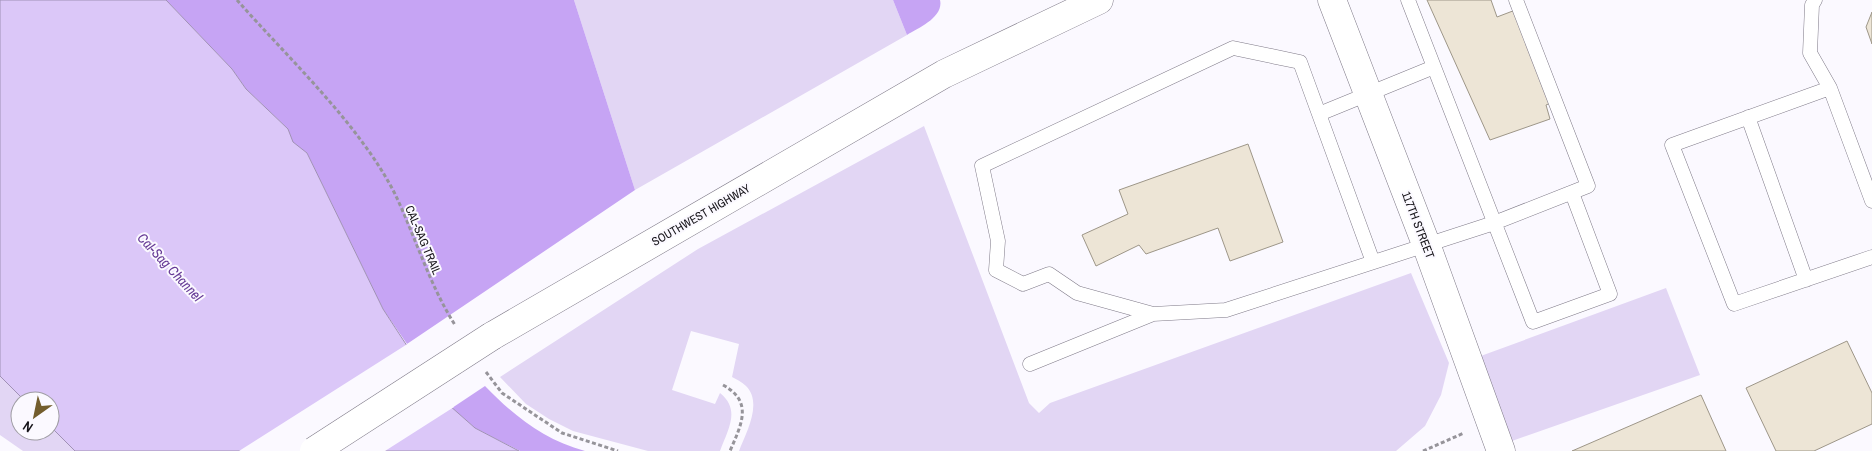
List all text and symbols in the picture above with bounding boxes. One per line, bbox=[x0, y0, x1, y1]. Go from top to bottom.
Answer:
street label: SOUTHWEST HIGHWAY bbox=[649, 180, 754, 250]
street label: 117TH STREET bbox=[1398, 189, 1438, 261]
street label: CAL-SAG TRAIL bbox=[401, 203, 445, 278]
water label: Cal-Sag Channel bbox=[134, 229, 207, 305]
north arrow bbox=[10, 391, 60, 441]
text: N bbox=[20, 417, 36, 437]

